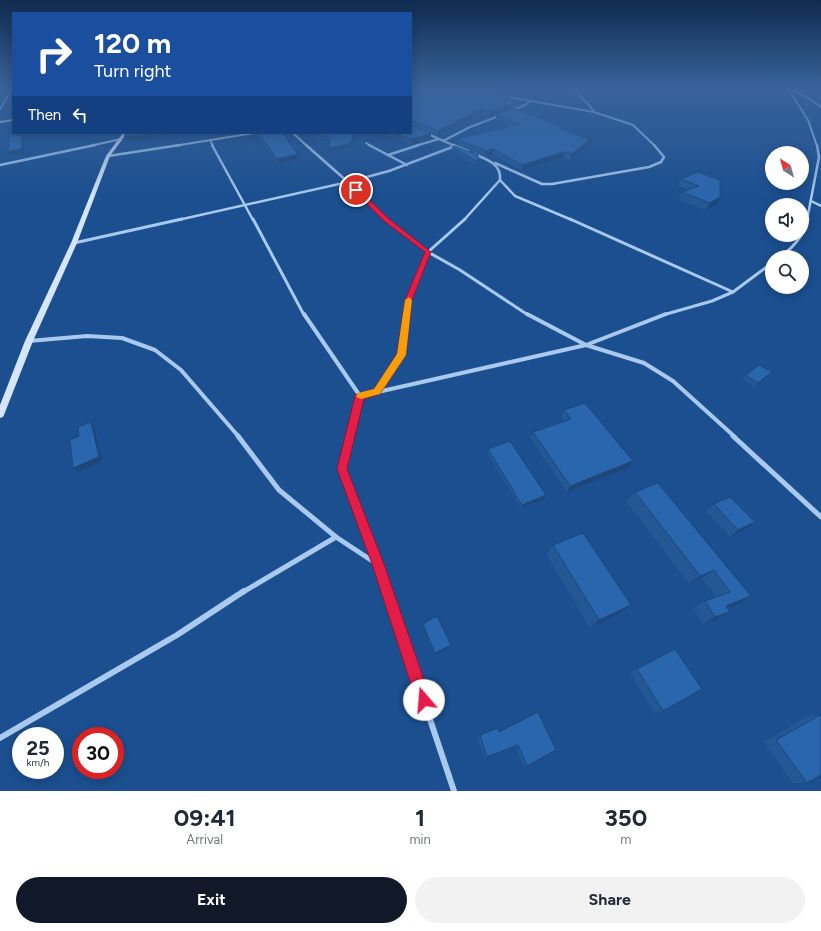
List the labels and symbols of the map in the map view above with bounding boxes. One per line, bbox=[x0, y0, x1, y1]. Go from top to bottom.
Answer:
north arrow bbox=[765, 146, 809, 190]
pin bbox=[339, 173, 373, 207]
position arrow bbox=[403, 679, 445, 721]
speed limit sign: 30 bbox=[72, 727, 124, 779]

